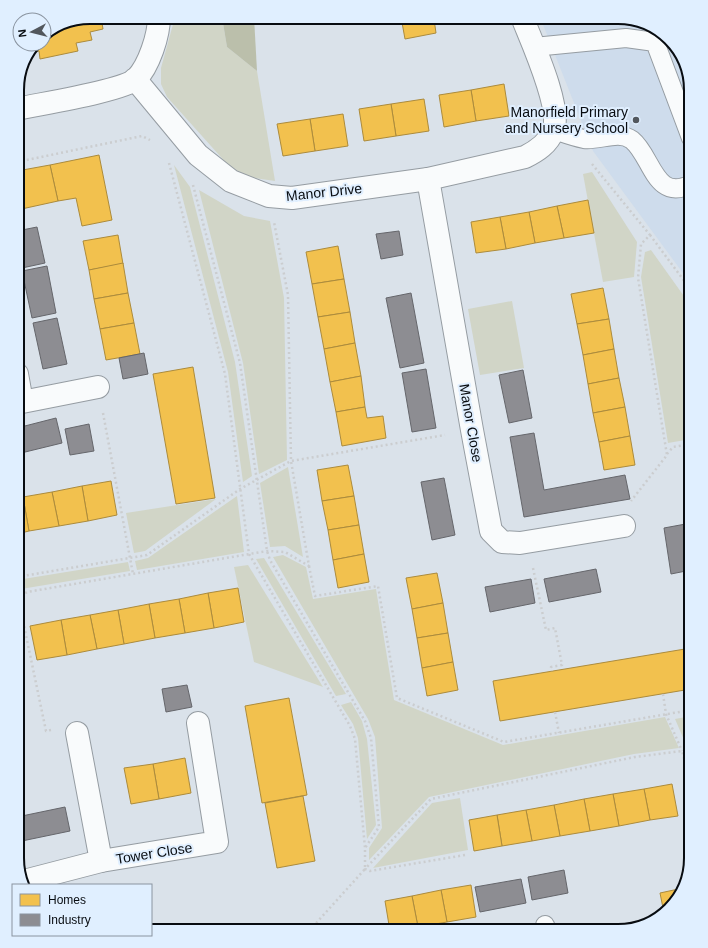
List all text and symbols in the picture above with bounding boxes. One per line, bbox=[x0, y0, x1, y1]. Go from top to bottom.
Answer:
north arrow bbox=[12, 12, 52, 52]
text: N bbox=[16, 28, 29, 38]
place label: Manorfield Primary and Nursery School bbox=[505, 104, 628, 136]
marker: Manorfield Primary and Nursery School bbox=[631, 115, 641, 125]
street label: Manor Drive bbox=[285, 180, 363, 204]
street label: Manor Close bbox=[456, 383, 486, 464]
street label: Tower Close bbox=[115, 839, 194, 867]
legend bbox=[12, 884, 152, 936]
text: Homes bbox=[48, 893, 86, 907]
text: Industry bbox=[48, 913, 91, 927]

